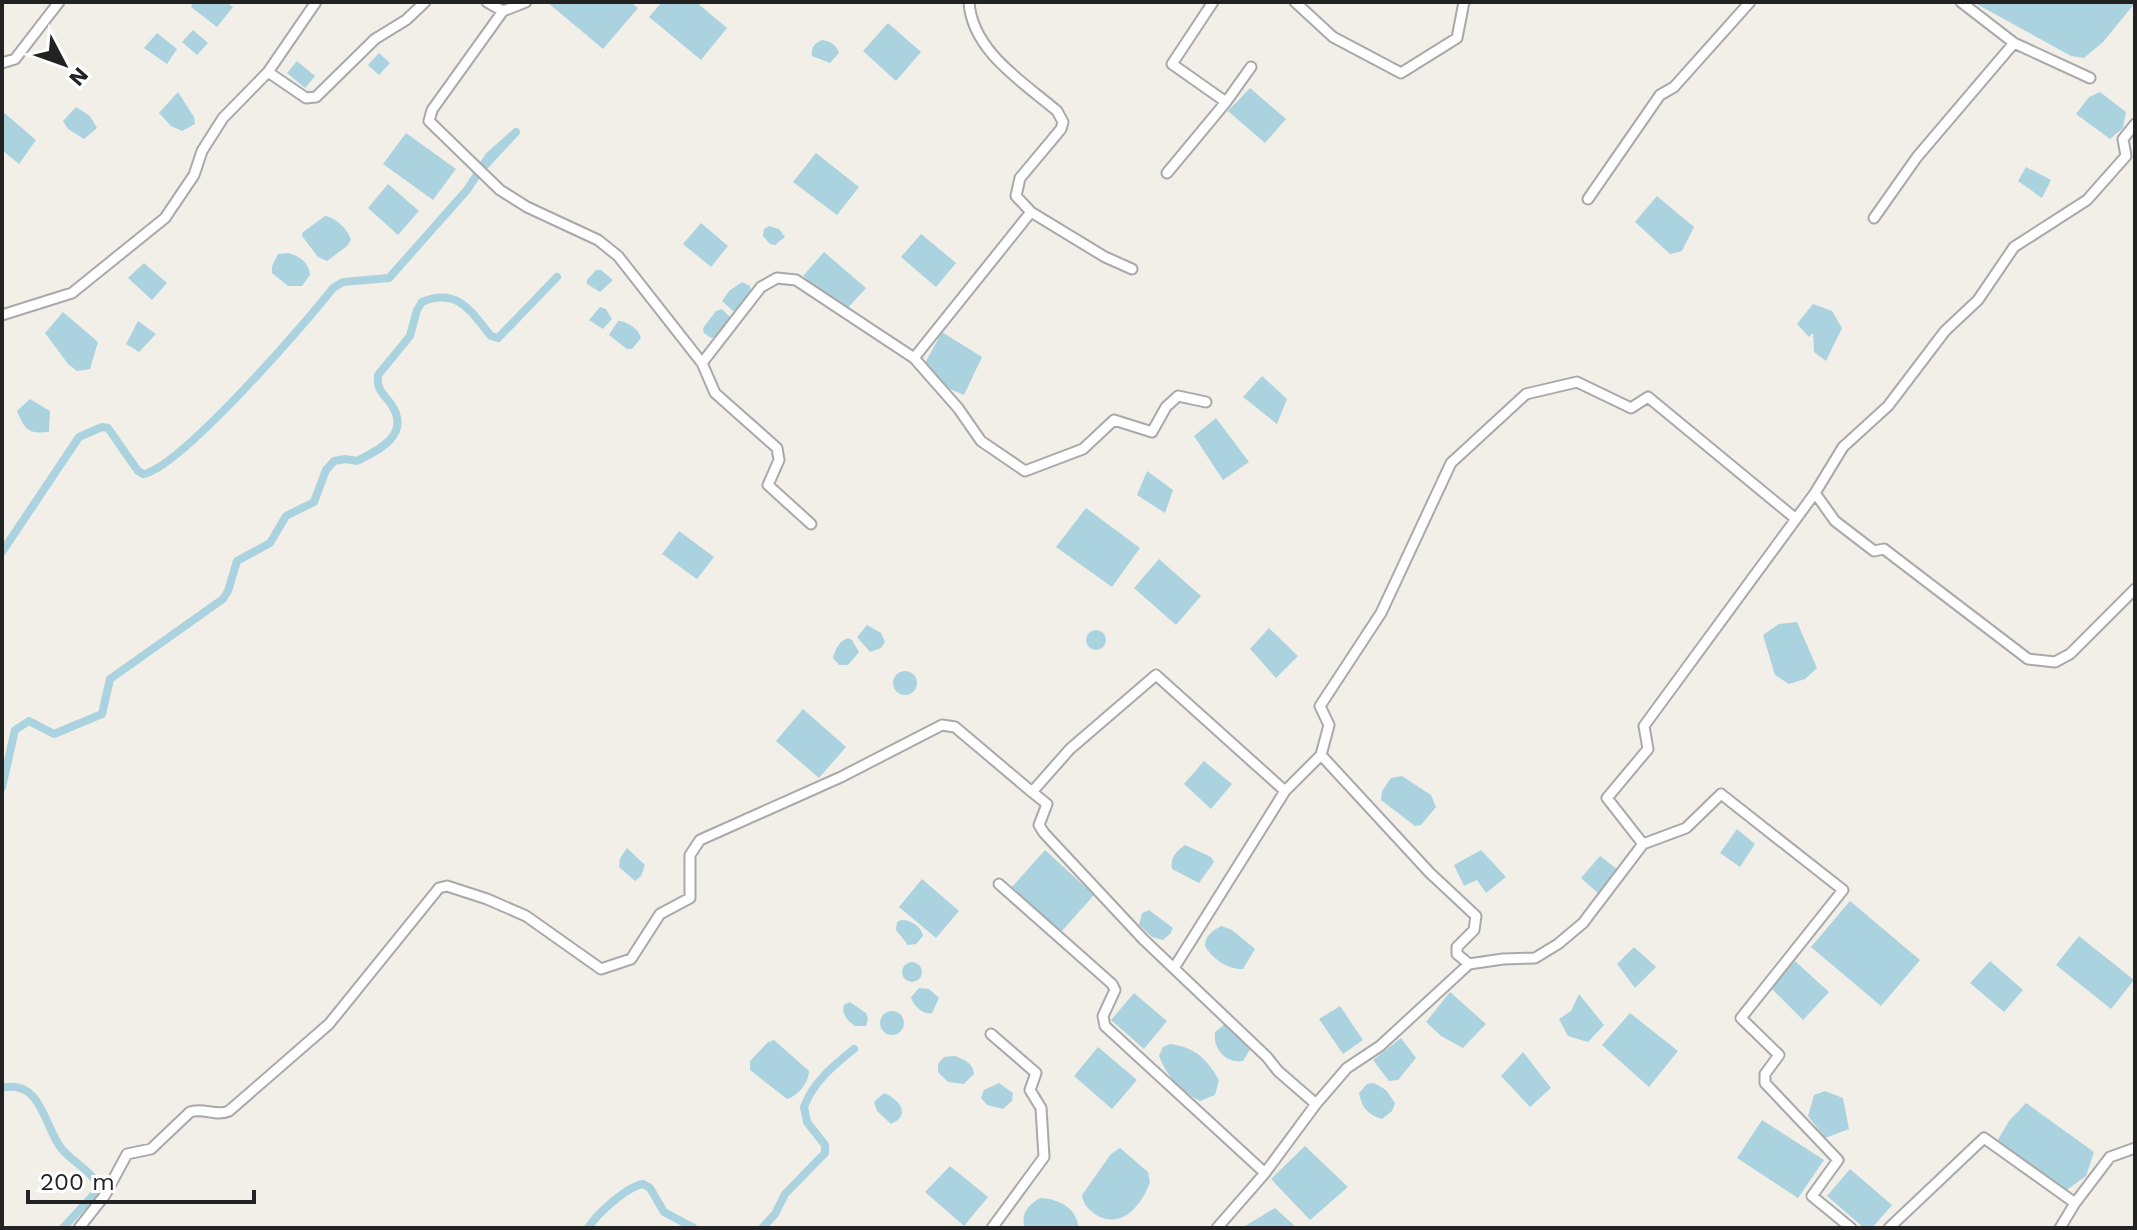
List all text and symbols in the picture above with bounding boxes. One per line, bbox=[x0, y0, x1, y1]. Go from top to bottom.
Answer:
north arrow bbox=[24, 24, 104, 104]
text: N bbox=[64, 62, 94, 91]
scale bar bbox=[28, 1154, 254, 1204]
text: 200 m bbox=[40, 1168, 115, 1196]

